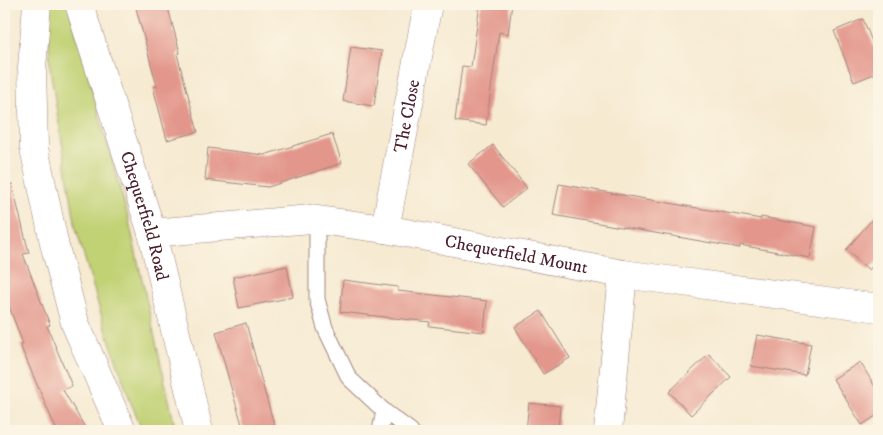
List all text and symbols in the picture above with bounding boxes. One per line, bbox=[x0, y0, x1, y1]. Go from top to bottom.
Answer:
street label: The Close bbox=[390, 78, 425, 155]
street label: Chequerfield Road bbox=[115, 149, 173, 283]
street label: Chequerfield Mount bbox=[443, 231, 590, 279]

